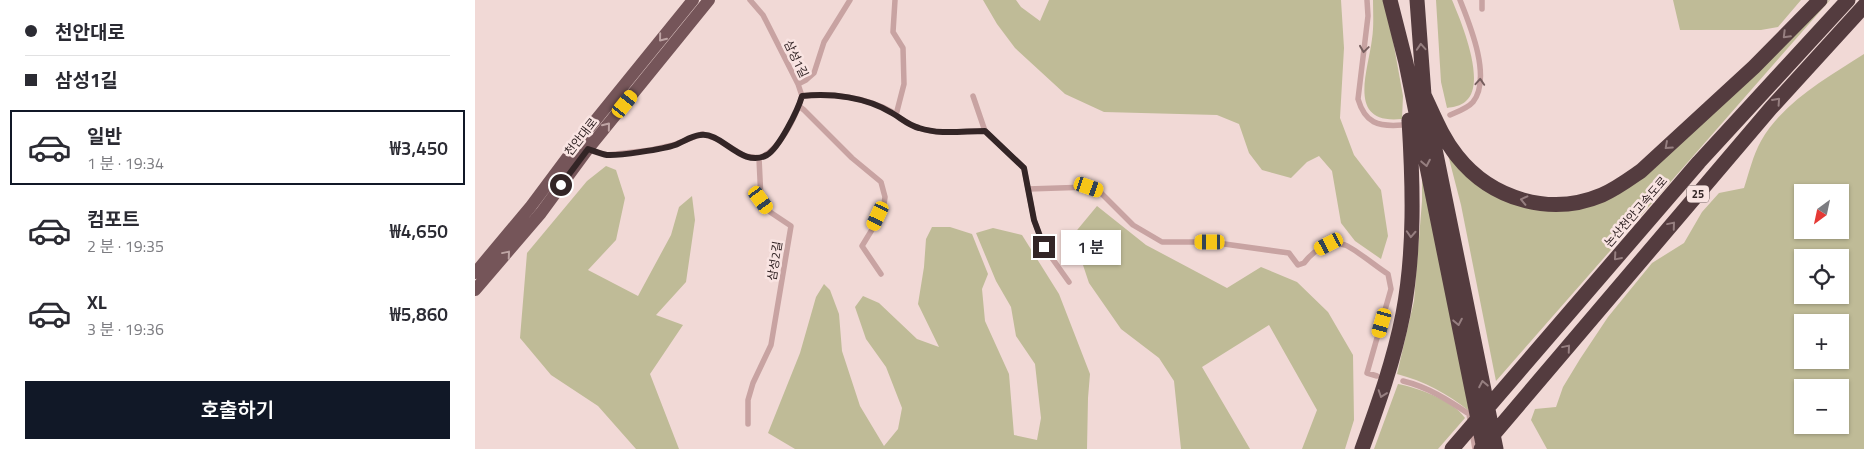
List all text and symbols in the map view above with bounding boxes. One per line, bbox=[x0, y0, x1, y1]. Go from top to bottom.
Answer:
text: 천안대로 bbox=[55, 17, 125, 46]
one-way arrow bbox=[1783, 29, 1792, 38]
one-way arrow bbox=[659, 32, 667, 41]
street label: 삼성1길 bbox=[779, 37, 814, 81]
one-way arrow bbox=[1415, 43, 1426, 51]
one-way arrow bbox=[1359, 45, 1370, 53]
text: 삼성1길 bbox=[55, 65, 118, 94]
one-way arrow bbox=[1474, 78, 1485, 86]
car bbox=[609, 88, 640, 120]
one-way arrow bbox=[1771, 97, 1780, 106]
street label: 천안대로 bbox=[560, 113, 602, 160]
text: 일반 bbox=[87, 121, 122, 150]
one-way arrow bbox=[601, 122, 610, 131]
icon: car bbox=[27, 125, 72, 170]
text: ₩3,450 bbox=[390, 133, 448, 162]
one-way arrow bbox=[1664, 140, 1673, 149]
text: 1 분 · 19:34 bbox=[87, 151, 164, 175]
one-way arrow bbox=[1420, 158, 1430, 167]
street label: 논산천안고속도로 bbox=[1599, 172, 1672, 251]
route start bbox=[550, 174, 572, 196]
car bbox=[1072, 175, 1105, 199]
car bbox=[746, 183, 775, 217]
north arrow bbox=[1794, 184, 1849, 239]
map controls bbox=[1794, 184, 1849, 434]
road number: 25 bbox=[1687, 185, 1709, 202]
one-way arrow bbox=[1519, 195, 1528, 206]
car bbox=[864, 199, 891, 233]
text: 컴포트 bbox=[87, 204, 139, 233]
icon: car bbox=[27, 208, 72, 253]
text: ₩4,650 bbox=[390, 216, 448, 245]
one-way arrow bbox=[1666, 221, 1675, 230]
callout: 1 분 bbox=[1061, 230, 1121, 264]
car bbox=[1312, 231, 1345, 257]
one-way arrow bbox=[1405, 231, 1416, 239]
text: 2 분 · 19:35 bbox=[87, 234, 164, 258]
text: 1 분 bbox=[1077, 235, 1105, 259]
car bbox=[1195, 235, 1225, 250]
route end bbox=[1033, 236, 1055, 258]
street label: 삼성2길 bbox=[762, 240, 787, 282]
button: locate bbox=[1794, 249, 1849, 304]
one-way arrow bbox=[501, 250, 510, 259]
one-way arrow bbox=[1613, 252, 1622, 261]
text: XL bbox=[87, 287, 107, 316]
icon: car bbox=[27, 291, 72, 336]
text: ₩5,860 bbox=[390, 299, 448, 328]
car bbox=[1370, 307, 1393, 339]
button: + bbox=[1794, 314, 1849, 369]
text: 3 분 · 19:36 bbox=[87, 317, 164, 341]
one-way arrow bbox=[1452, 318, 1463, 326]
one-way arrow bbox=[1561, 345, 1570, 354]
button: − bbox=[1794, 379, 1849, 434]
one-way arrow bbox=[1478, 380, 1488, 388]
button: 호출하기 bbox=[25, 381, 450, 439]
one-way arrow bbox=[1377, 389, 1387, 397]

